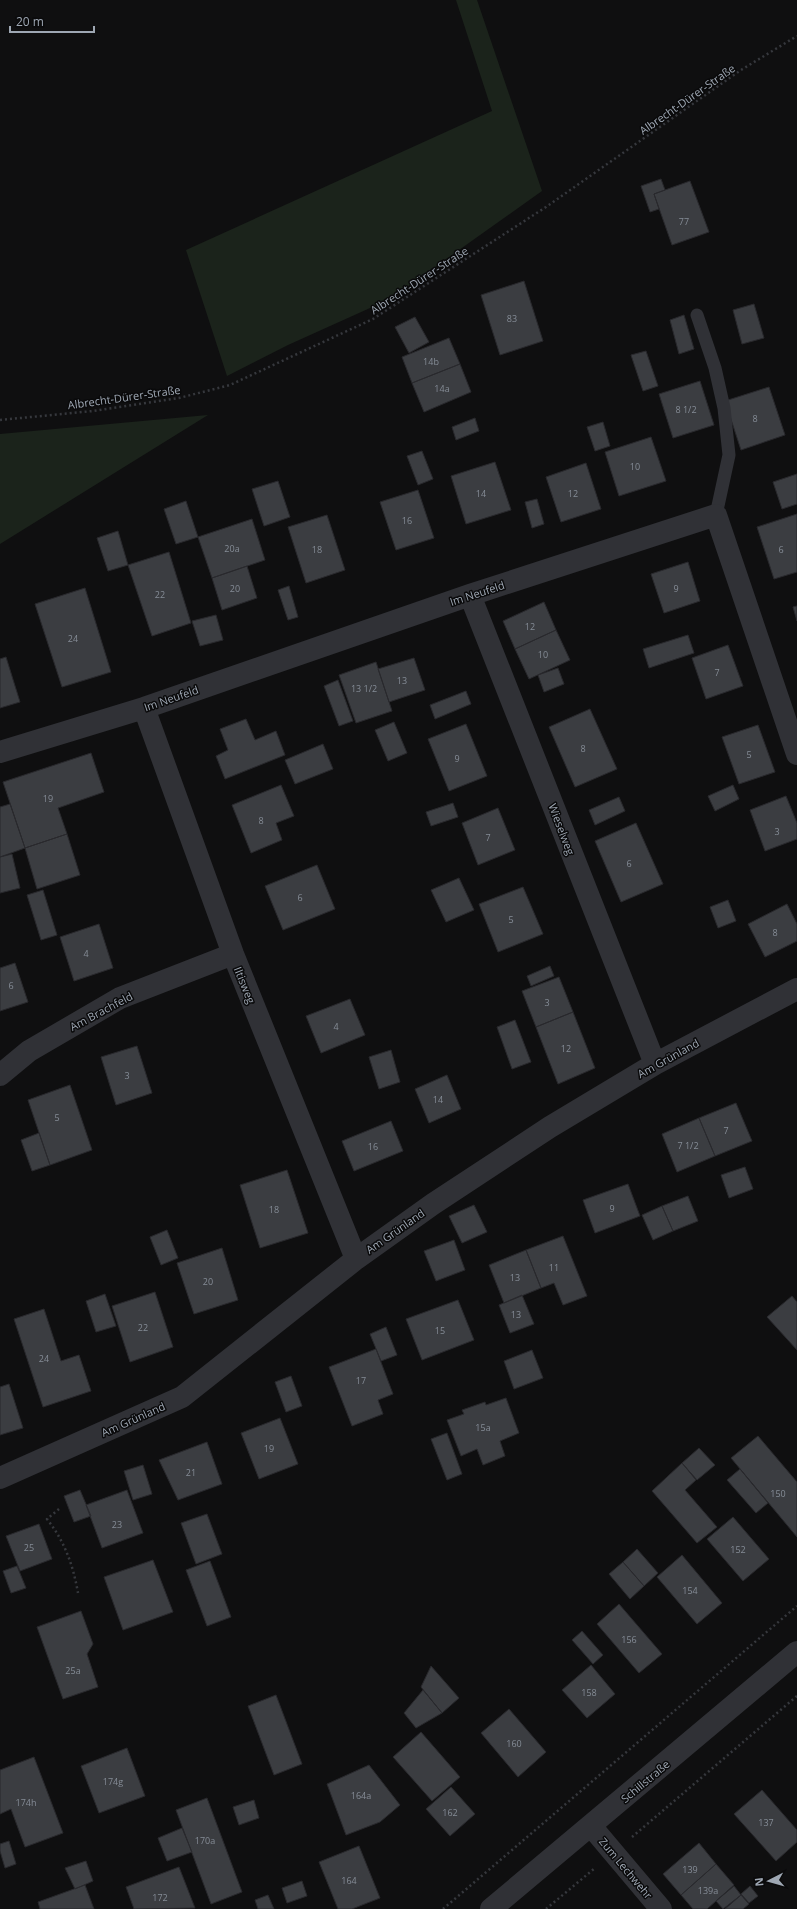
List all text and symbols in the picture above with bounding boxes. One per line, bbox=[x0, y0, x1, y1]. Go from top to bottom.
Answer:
scale bar bbox=[10, 8, 94, 34]
text: 20 m bbox=[16, 13, 44, 30]
street label: Albrecht-Dürer-Straße bbox=[636, 60, 738, 138]
house number: 77 bbox=[679, 215, 689, 228]
street label: Albrecht-Dürer-Straße bbox=[367, 243, 471, 317]
house number: 83 bbox=[507, 312, 517, 325]
house number: 14b bbox=[423, 355, 439, 368]
street label: Albrecht-Dürer-Straße bbox=[67, 382, 181, 412]
house number: 14a bbox=[434, 382, 450, 395]
house number: 8 1/2 bbox=[675, 403, 697, 416]
house number: 8 bbox=[752, 412, 758, 425]
house number: 10 bbox=[630, 460, 640, 473]
house number: 14 bbox=[476, 487, 486, 500]
house number: 12 bbox=[568, 487, 578, 500]
house number: 16 bbox=[402, 514, 412, 527]
house number: 20a bbox=[224, 542, 240, 555]
house number: 18 bbox=[312, 543, 322, 556]
house number: 6 bbox=[778, 543, 784, 556]
street label: Im Neufeld bbox=[448, 577, 506, 609]
house number: 20 bbox=[230, 582, 240, 595]
house number: 9 bbox=[673, 582, 679, 595]
house number: 22 bbox=[155, 588, 165, 601]
house number: 12 bbox=[525, 620, 535, 633]
house number: 24 bbox=[68, 632, 78, 645]
house number: 10 bbox=[538, 648, 548, 661]
house number: 7 bbox=[714, 666, 720, 679]
house number: 13 bbox=[397, 674, 407, 687]
street label: Im Neufeld bbox=[142, 682, 200, 714]
house number: 13 1/2 bbox=[351, 682, 377, 695]
house number: 8 bbox=[580, 742, 586, 755]
house number: 5 bbox=[746, 748, 752, 761]
house number: 9 bbox=[454, 752, 460, 765]
house number: 19 bbox=[43, 792, 53, 805]
street label: Wieselweg bbox=[545, 801, 579, 857]
house number: 8 bbox=[258, 814, 264, 827]
house number: 3 bbox=[774, 825, 780, 838]
house number: 7 bbox=[485, 831, 491, 844]
house number: 6 bbox=[626, 857, 632, 870]
house number: 6 bbox=[297, 891, 303, 904]
house number: 5 bbox=[508, 913, 514, 926]
house number: 8 bbox=[772, 926, 778, 939]
house number: 4 bbox=[83, 947, 89, 960]
street label: Iltisweg bbox=[231, 964, 259, 1006]
house number: 6 bbox=[8, 979, 14, 992]
street label: Am Brachfeld bbox=[67, 988, 135, 1034]
house number: 3 bbox=[544, 996, 550, 1009]
house number: 4 bbox=[333, 1020, 339, 1033]
street label: Am Grünland bbox=[634, 1035, 702, 1081]
house number: 12 bbox=[561, 1042, 571, 1055]
house number: 3 bbox=[124, 1069, 130, 1082]
house number: 14 bbox=[433, 1093, 443, 1106]
house number: 5 bbox=[54, 1111, 60, 1124]
house number: 7 bbox=[723, 1124, 729, 1137]
house number: 7 1/2 bbox=[677, 1139, 699, 1152]
house number: 16 bbox=[368, 1140, 378, 1153]
house number: 9 bbox=[609, 1202, 615, 1215]
house number: 18 bbox=[269, 1203, 279, 1216]
street label: Am Grünland bbox=[363, 1205, 427, 1257]
house number: 11 bbox=[549, 1261, 559, 1274]
house number: 13 bbox=[510, 1271, 520, 1284]
house number: 20 bbox=[203, 1275, 213, 1288]
house number: 13 bbox=[511, 1308, 521, 1321]
house number: 22 bbox=[138, 1321, 148, 1334]
house number: 15 bbox=[435, 1324, 445, 1337]
house number: 24 bbox=[39, 1352, 49, 1365]
house number: 17 bbox=[356, 1374, 366, 1387]
street label: Am Grünland bbox=[99, 1398, 167, 1440]
house number: 15a bbox=[475, 1421, 491, 1434]
house number: 19 bbox=[264, 1442, 274, 1455]
house number: 21 bbox=[186, 1466, 196, 1479]
house number: 150 bbox=[770, 1487, 786, 1500]
house number: 23 bbox=[112, 1518, 122, 1531]
house number: 25 bbox=[24, 1541, 34, 1554]
house number: 152 bbox=[730, 1543, 746, 1556]
house number: 154 bbox=[682, 1584, 698, 1597]
house number: 156 bbox=[621, 1633, 637, 1646]
house number: 25a bbox=[65, 1664, 81, 1677]
house number: 158 bbox=[581, 1686, 597, 1699]
house number: 160 bbox=[506, 1737, 522, 1750]
street label: Schillstraße bbox=[618, 1756, 672, 1806]
house number: 174g bbox=[103, 1775, 123, 1788]
house number: 164a bbox=[351, 1789, 371, 1802]
house number: 174h bbox=[16, 1796, 36, 1809]
house number: 162 bbox=[442, 1806, 458, 1819]
house number: 137 bbox=[758, 1816, 774, 1829]
house number: 170a bbox=[195, 1834, 215, 1847]
street label: Zum Lechwehr bbox=[596, 1834, 656, 1902]
north arrow bbox=[749, 1861, 789, 1901]
house number: 139 bbox=[682, 1863, 698, 1876]
house number: 164 bbox=[341, 1874, 357, 1887]
text: N bbox=[751, 1877, 766, 1887]
house number: 139a bbox=[698, 1884, 718, 1897]
house number: 172 bbox=[152, 1891, 168, 1904]

